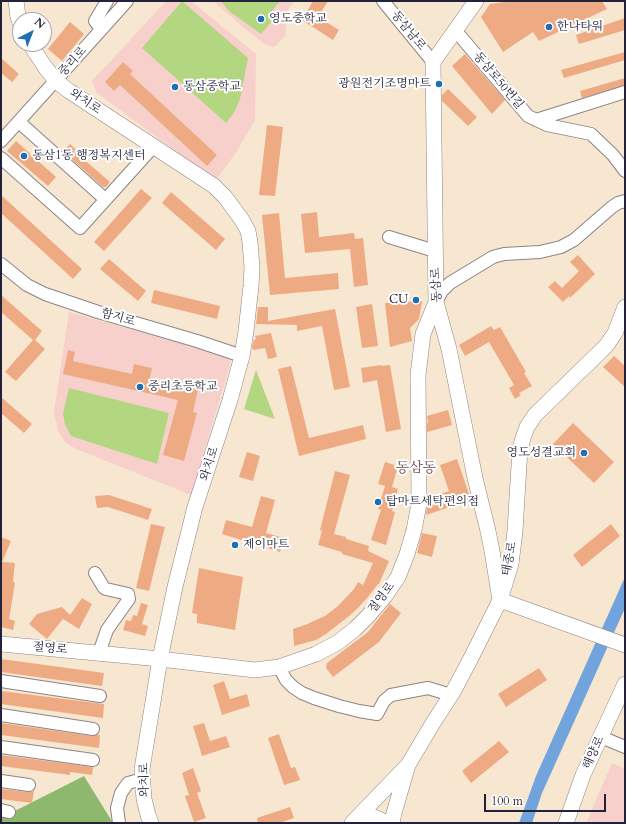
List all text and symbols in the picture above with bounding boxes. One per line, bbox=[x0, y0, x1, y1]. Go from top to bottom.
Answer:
street label: 동삼남로 bbox=[388, 8, 428, 54]
north arrow bbox=[12, 12, 52, 52]
place label: 영도중학교 bbox=[269, 12, 327, 26]
marker: 영도중학교 bbox=[256, 14, 266, 24]
text: N bbox=[31, 15, 48, 32]
place label: 한나타워 bbox=[557, 20, 603, 34]
marker: 한나타워 bbox=[544, 22, 554, 32]
street label: 중리로 bbox=[56, 44, 90, 80]
street label: 동삼로50번길 bbox=[470, 49, 526, 113]
place label: 광원전기조명마트 bbox=[338, 77, 431, 91]
marker: 광원전기조명마트 bbox=[434, 79, 444, 89]
place label: 동삼중학교 bbox=[183, 80, 241, 94]
marker: 동삼중학교 bbox=[170, 82, 180, 92]
street label: 와치로 bbox=[67, 86, 103, 118]
place label: 동삼1동 행정복지센터 bbox=[32, 149, 146, 163]
marker: 동삼1동 행정복지센터 bbox=[19, 151, 29, 161]
street label: 동삼로 bbox=[429, 267, 445, 303]
place label: CU bbox=[389, 293, 408, 307]
marker: CU bbox=[411, 295, 421, 305]
street label: 함지로 bbox=[99, 306, 137, 330]
place label: 중리초등학교 bbox=[148, 380, 218, 394]
marker: 중리초등학교 bbox=[135, 382, 145, 392]
street label: 와치로 bbox=[198, 445, 222, 483]
place label: 영도성결교회 bbox=[506, 446, 576, 460]
marker: 영도성결교회 bbox=[579, 448, 589, 458]
district label: 동삼동 bbox=[396, 461, 436, 477]
place label: 탑마트세탁편의점 bbox=[386, 495, 479, 509]
marker: 탑마트세탁편의점 bbox=[373, 497, 383, 507]
place label: 제이마트 bbox=[243, 538, 289, 552]
marker: 제이마트 bbox=[230, 540, 240, 550]
street label: 태종로 bbox=[500, 541, 520, 577]
street label: 절영로 bbox=[366, 580, 398, 616]
street label: 절영로 bbox=[32, 640, 68, 658]
street label: 해양로 bbox=[580, 734, 608, 772]
street label: 와치로 bbox=[137, 762, 153, 798]
scale bar bbox=[486, 786, 608, 812]
text: 100 m bbox=[491, 793, 523, 809]

